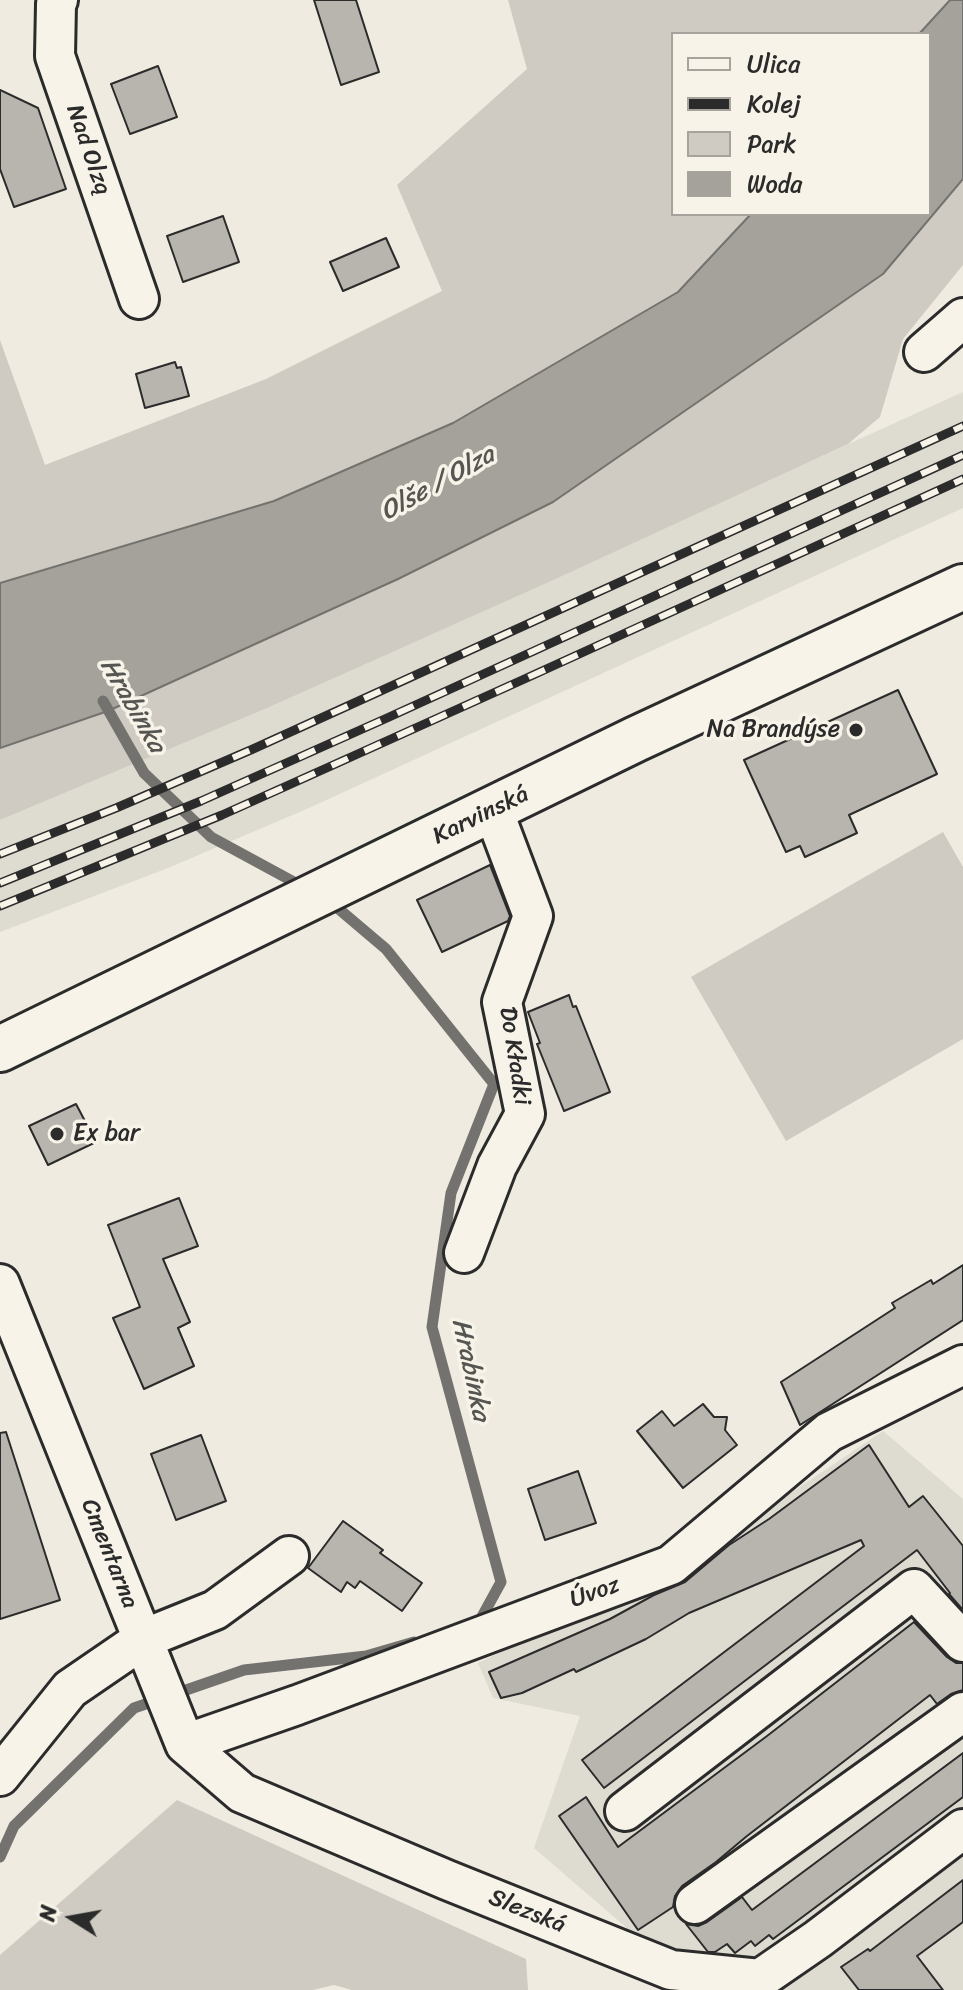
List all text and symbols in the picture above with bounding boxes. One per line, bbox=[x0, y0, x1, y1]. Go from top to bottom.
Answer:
legend bbox=[671, 32, 931, 216]
text: Ulica bbox=[747, 43, 800, 85]
text: Kolej bbox=[747, 83, 801, 125]
street label: Nad Olzą bbox=[59, 101, 117, 199]
text: Park bbox=[747, 123, 796, 165]
text: Woda bbox=[747, 163, 802, 205]
water label: Olše / Olza bbox=[375, 440, 501, 528]
water label: Hrabinka bbox=[92, 653, 172, 759]
place label: Na Brandýse bbox=[707, 716, 840, 744]
marker: Na Brandýse bbox=[847, 721, 865, 739]
street label: Karvinská bbox=[428, 780, 534, 852]
street label: Do Kładki bbox=[492, 1005, 536, 1107]
place label: Ex bar bbox=[73, 1120, 140, 1148]
marker: Ex bar bbox=[48, 1125, 66, 1143]
water label: Hrabinka bbox=[444, 1316, 496, 1424]
street label: Cmentarna bbox=[74, 1495, 144, 1613]
street label: Úvoz bbox=[566, 1571, 624, 1615]
north arrow bbox=[32, 1878, 112, 1958]
street label: Slezská bbox=[484, 1884, 570, 1940]
text: N bbox=[27, 1902, 69, 1925]

